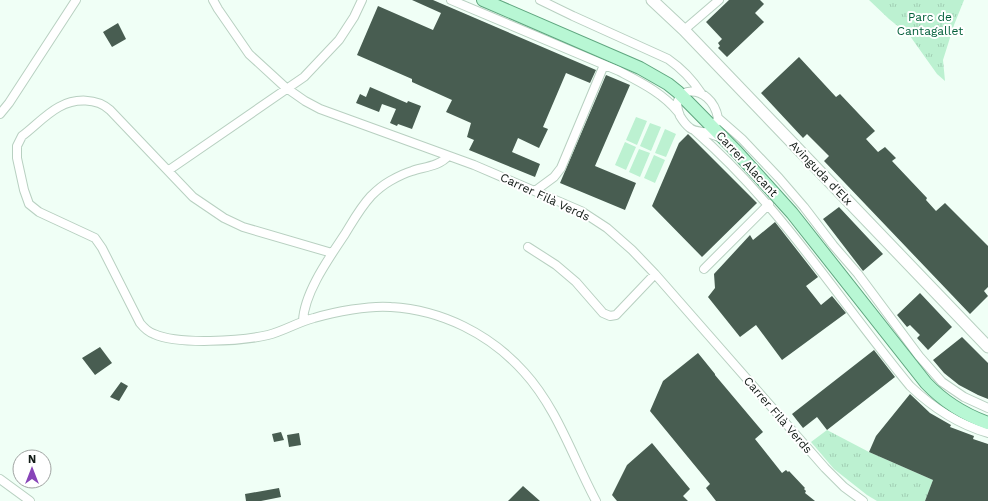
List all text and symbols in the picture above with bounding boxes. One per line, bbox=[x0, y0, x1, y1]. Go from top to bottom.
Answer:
park label: Parc de Cantagallet bbox=[897, 10, 963, 38]
street label: Carrer Alacant bbox=[713, 128, 781, 200]
street label: Avinguda d'Elx bbox=[787, 138, 855, 208]
street label: Carrer Filà Verds bbox=[498, 170, 592, 224]
street label: Carrer Filà Verds bbox=[741, 374, 815, 456]
north arrow bbox=[12, 449, 52, 489]
text: N bbox=[28, 453, 36, 466]

